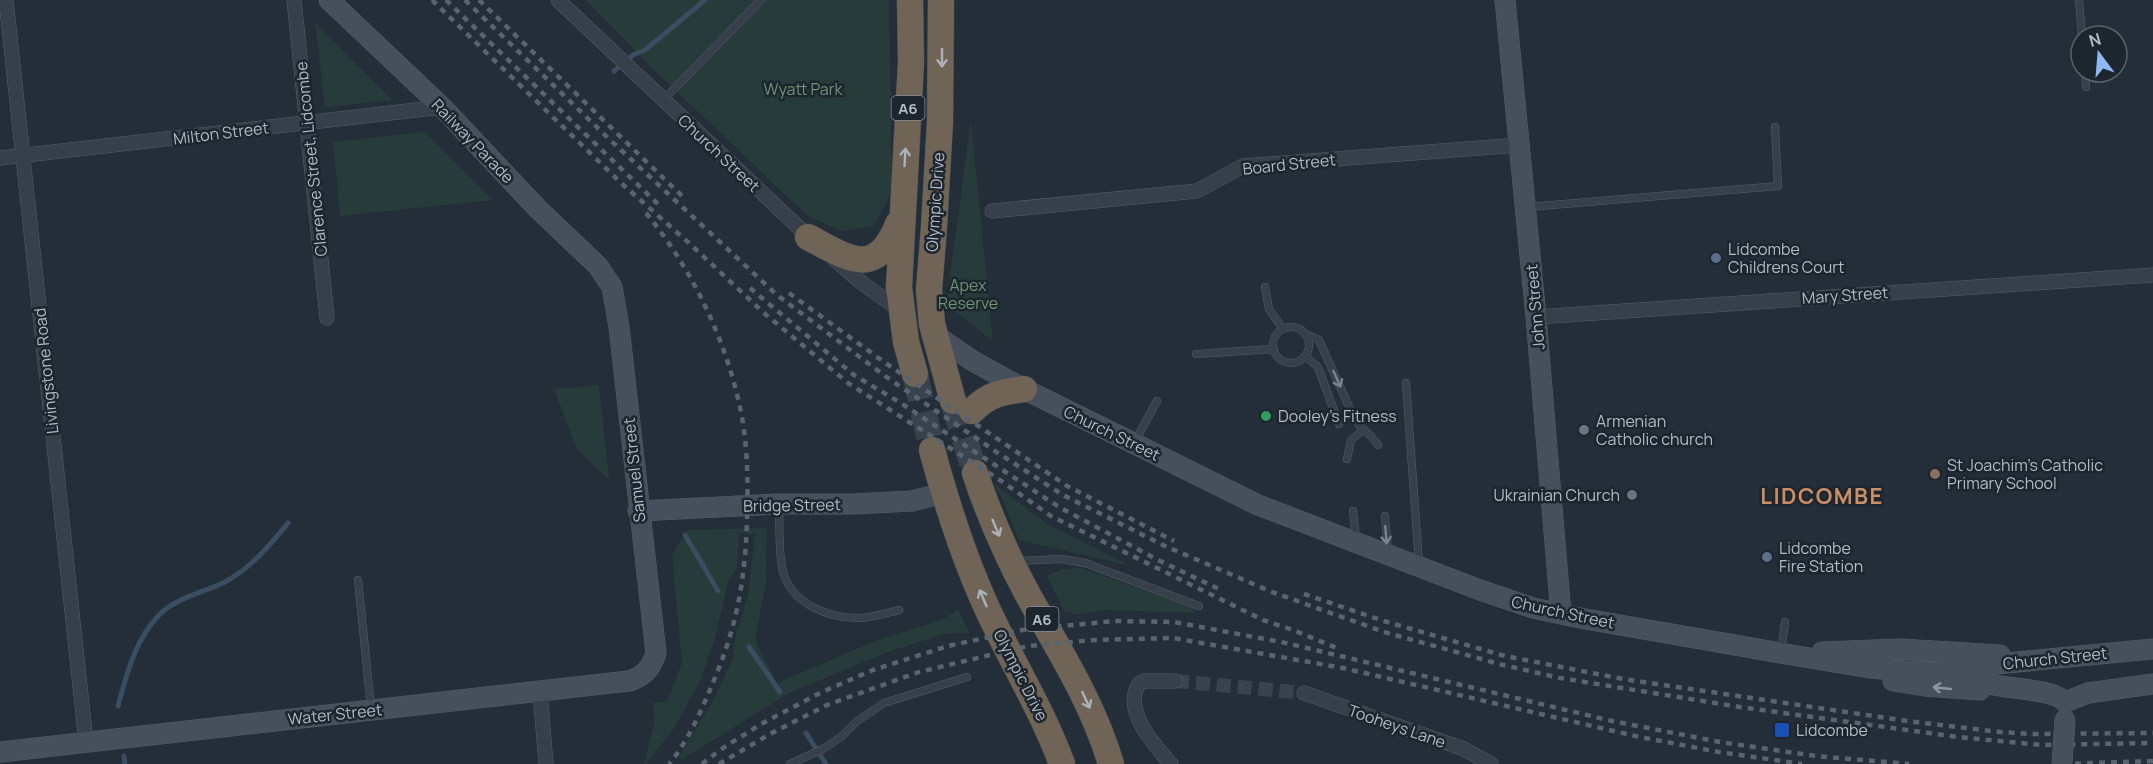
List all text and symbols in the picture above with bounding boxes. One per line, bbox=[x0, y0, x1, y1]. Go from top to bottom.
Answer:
north arrow bbox=[2069, 24, 2129, 84]
text: N bbox=[2086, 27, 2103, 52]
one-way arrow bbox=[936, 48, 948, 68]
street label: Clarence Street, Lidcombe bbox=[290, 61, 332, 257]
park label: Wyatt Park bbox=[764, 78, 844, 100]
street label: Railway Parade bbox=[427, 94, 519, 188]
road number: A6 bbox=[892, 96, 924, 120]
street label: Church Street bbox=[673, 109, 765, 197]
street label: Milton Street bbox=[172, 116, 270, 150]
one-way arrow bbox=[899, 147, 910, 167]
street label: Board Street bbox=[1241, 148, 1337, 180]
street label: Olympic Drive bbox=[921, 151, 949, 253]
place label: Lidcombe Childrens Court bbox=[1728, 238, 1844, 278]
marker: Lidcombe Childrens Court bbox=[1709, 251, 1723, 265]
street label: John Street bbox=[1520, 263, 1550, 351]
park label: Apex Reserve bbox=[938, 274, 998, 314]
street label: Mary Street bbox=[1801, 281, 1889, 309]
street label: Livingstone Road bbox=[28, 307, 64, 435]
one-way arrow bbox=[1332, 369, 1343, 388]
street label: Church Street bbox=[1060, 400, 1164, 466]
place label: Dooley's Fitness bbox=[1278, 405, 1397, 427]
marker: Dooley's Fitness bbox=[1259, 409, 1273, 423]
place label: Armenian Catholic church bbox=[1596, 410, 1713, 450]
street label: Samuel Street bbox=[618, 417, 650, 523]
marker: Armenian Catholic church bbox=[1577, 423, 1591, 437]
place label: St Joachim's Catholic Primary School bbox=[1947, 454, 2103, 494]
marker: St Joachim's Catholic Primary School bbox=[1928, 467, 1942, 481]
district label: LIDCOMBE bbox=[1760, 481, 1884, 511]
place label: Ukrainian Church bbox=[1494, 484, 1620, 506]
marker: Ukrainian Church bbox=[1625, 488, 1639, 502]
street label: Bridge Street bbox=[743, 493, 841, 517]
one-way arrow bbox=[991, 518, 1002, 537]
one-way arrow bbox=[1381, 524, 1392, 544]
place label: Lidcombe Fire Station bbox=[1779, 537, 1863, 577]
marker: Lidcombe Fire Station bbox=[1760, 550, 1774, 564]
one-way arrow bbox=[977, 589, 988, 607]
street label: Church Street bbox=[1510, 590, 1616, 634]
road number: A6 bbox=[1026, 607, 1058, 631]
street label: Olympic Drive bbox=[988, 625, 1054, 725]
street label: Church Street bbox=[2002, 642, 2108, 674]
one-way arrow bbox=[1933, 682, 1953, 693]
one-way arrow bbox=[1081, 691, 1093, 709]
street label: Water Street bbox=[287, 698, 383, 730]
street label: Tooheys Lane bbox=[1345, 699, 1449, 753]
place label: Lidcombe bbox=[1796, 719, 1868, 741]
marker: Lidcombe bbox=[1773, 721, 1791, 739]

